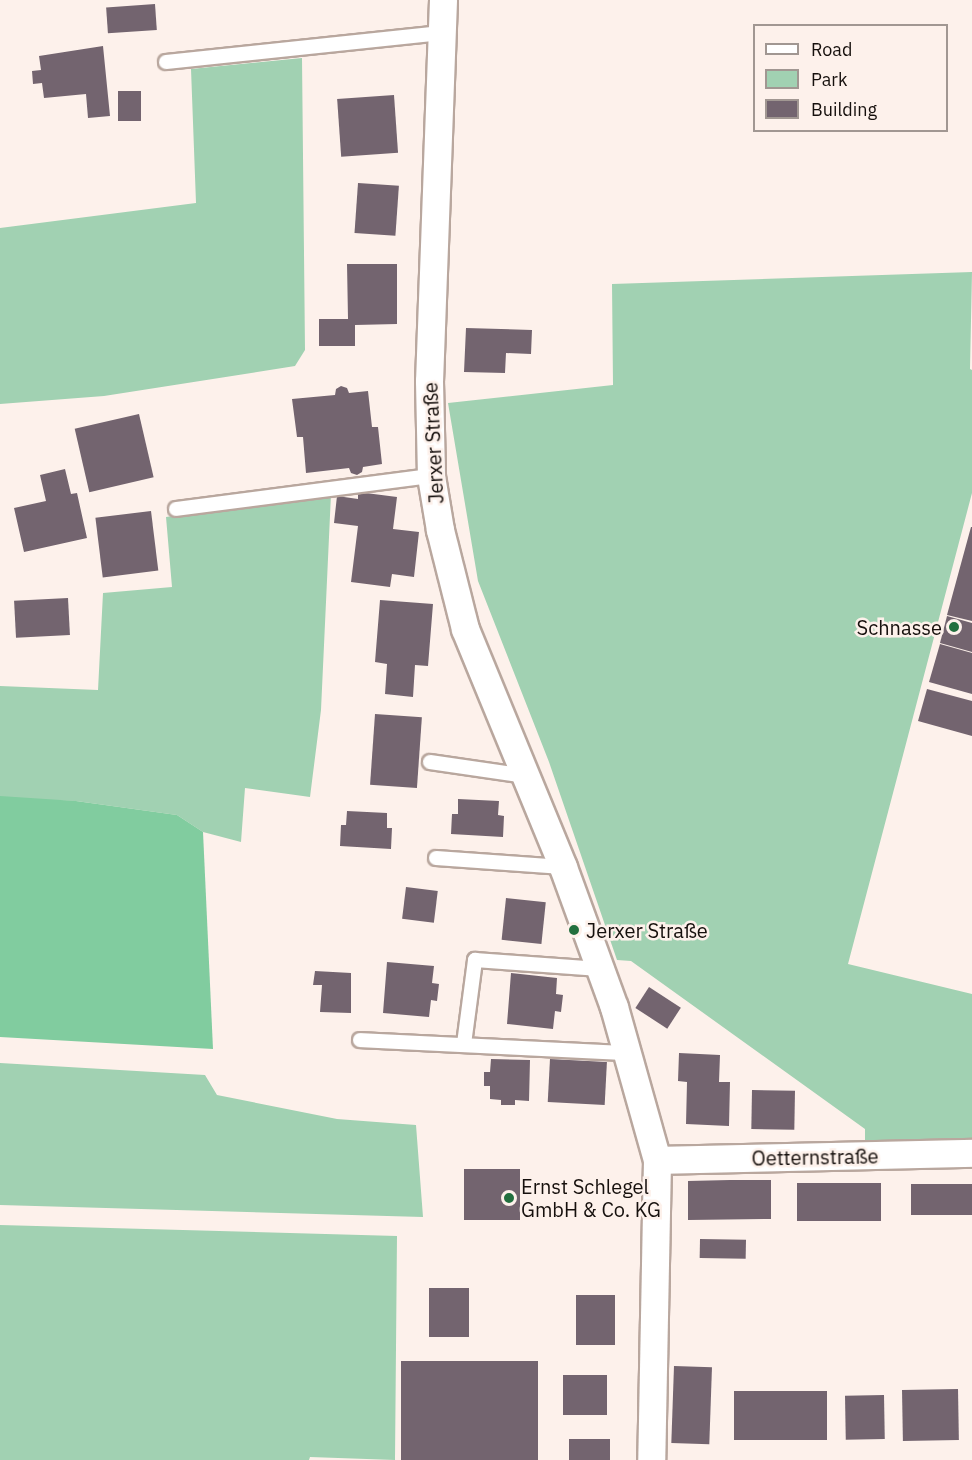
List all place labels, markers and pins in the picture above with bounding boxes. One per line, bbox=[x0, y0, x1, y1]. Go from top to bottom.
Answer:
place label: Schnasse bbox=[857, 615, 942, 639]
marker: Schnasse bbox=[947, 620, 961, 634]
place label: Jerxer Straße bbox=[586, 918, 708, 942]
marker: Jerxer Straße bbox=[567, 923, 581, 937]
place label: Ernst Schlegel GmbH & Co. KG bbox=[521, 1174, 661, 1221]
marker: Ernst Schlegel GmbH & Co. KG bbox=[502, 1191, 516, 1205]

